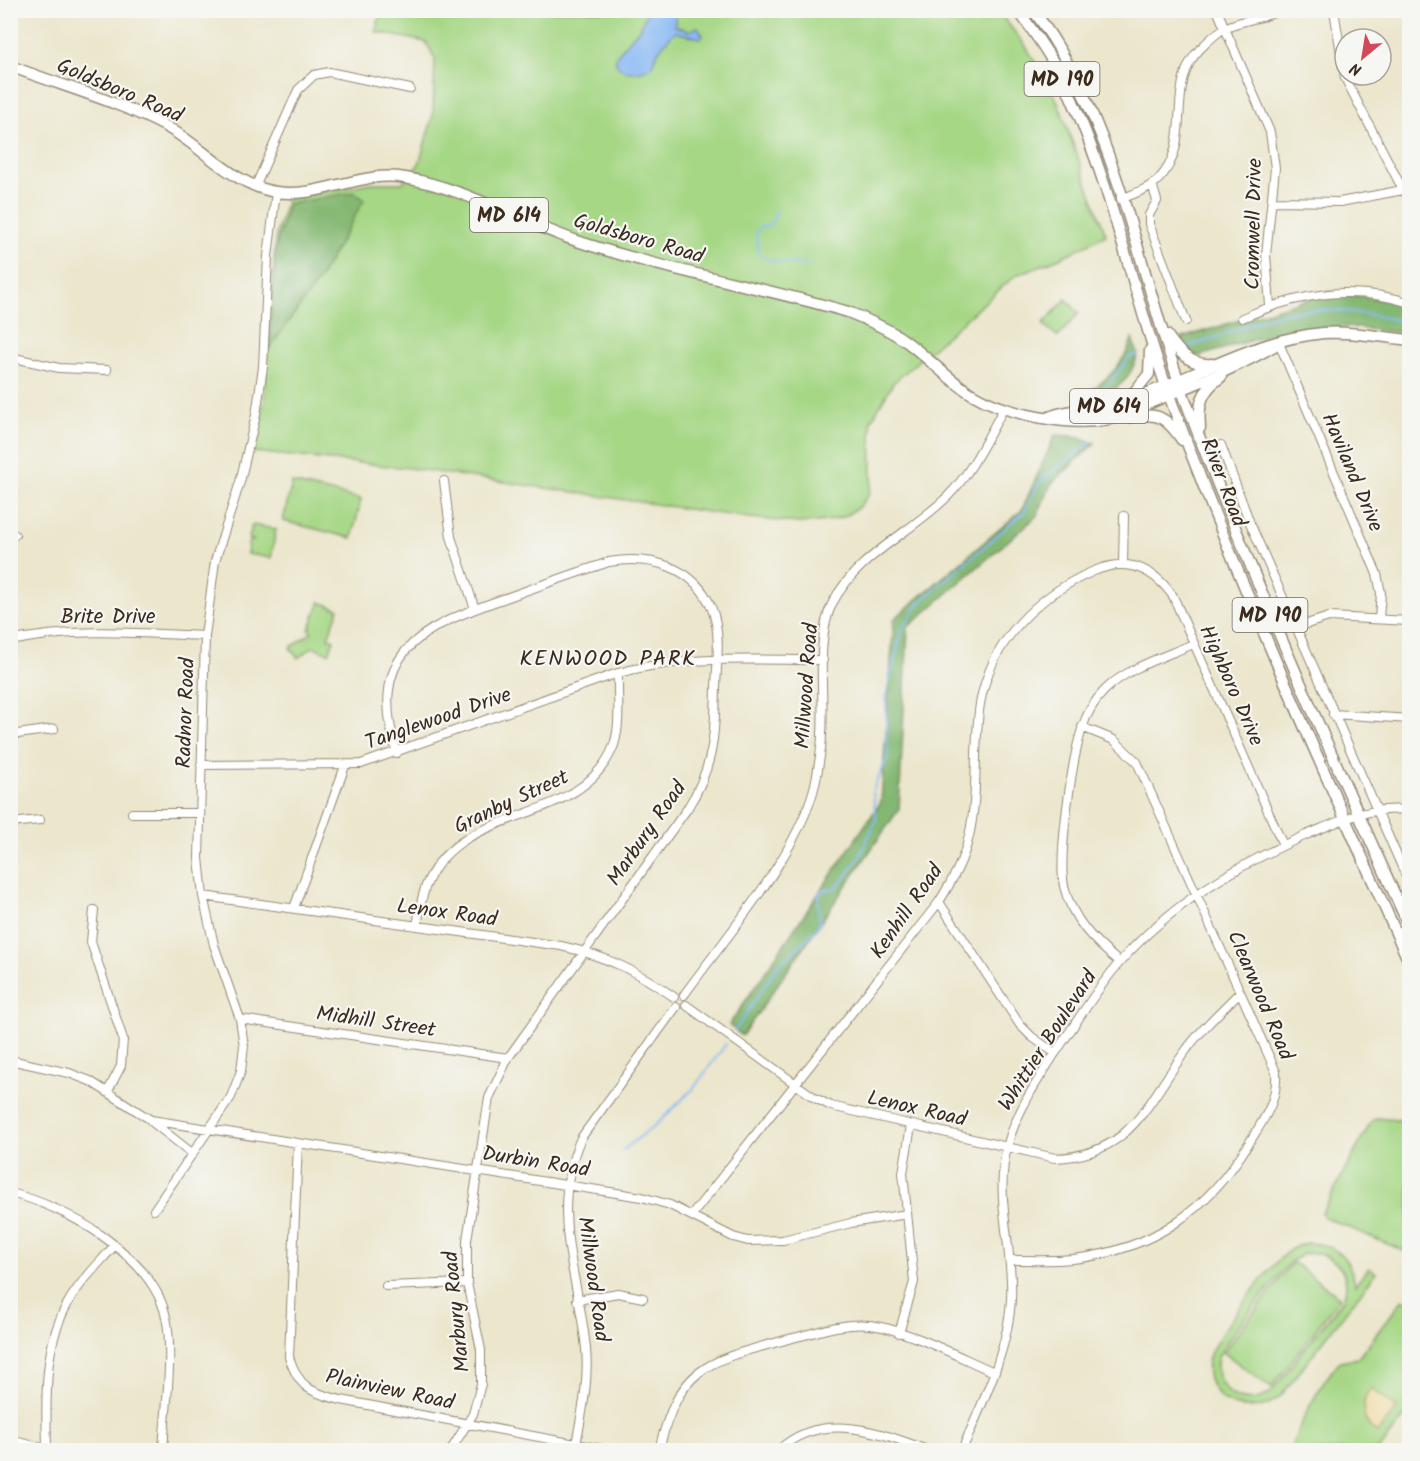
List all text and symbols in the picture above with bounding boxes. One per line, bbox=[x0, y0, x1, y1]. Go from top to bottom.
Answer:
north arrow bbox=[1333, 27, 1393, 87]
street label: Goldsboro Road bbox=[51, 50, 188, 133]
text: N bbox=[1346, 55, 1367, 82]
road number: MD 190 bbox=[1024, 62, 1100, 96]
street label: Cromwell Drive bbox=[1237, 157, 1272, 290]
road number: MD 614 bbox=[470, 198, 548, 232]
street label: Goldsboro Road bbox=[569, 205, 708, 274]
road number: MD 614 bbox=[1070, 389, 1148, 423]
street label: Haviland Drive bbox=[1312, 408, 1392, 538]
street label: River Road bbox=[1191, 433, 1255, 532]
road number: MD 190 bbox=[1232, 598, 1308, 632]
street label: Brite Drive bbox=[60, 601, 156, 634]
street label: Highboro Drive bbox=[1189, 620, 1272, 752]
street label: Millwood Road bbox=[787, 622, 828, 750]
district label: KENWOOD PARK bbox=[519, 642, 697, 677]
street label: Radnor Road bbox=[168, 657, 205, 769]
street label: Tanglewood Drive bbox=[361, 679, 517, 760]
street label: Granby Street bbox=[449, 761, 575, 843]
street label: Marbury Road bbox=[599, 774, 696, 893]
street label: Kenhill Road bbox=[862, 857, 953, 966]
street label: Lenox Road bbox=[394, 890, 500, 937]
street label: Clearwood Road bbox=[1217, 926, 1302, 1066]
street label: Whittier Boulevard bbox=[990, 963, 1107, 1118]
street label: Midhill Street bbox=[314, 998, 438, 1047]
street label: Lenox Road bbox=[864, 1082, 970, 1137]
street label: Durbin Road bbox=[480, 1138, 592, 1187]
street label: Millwood Road bbox=[567, 1215, 618, 1344]
street label: Marbury Road bbox=[435, 1249, 480, 1374]
street label: Plainview Road bbox=[322, 1361, 457, 1420]

